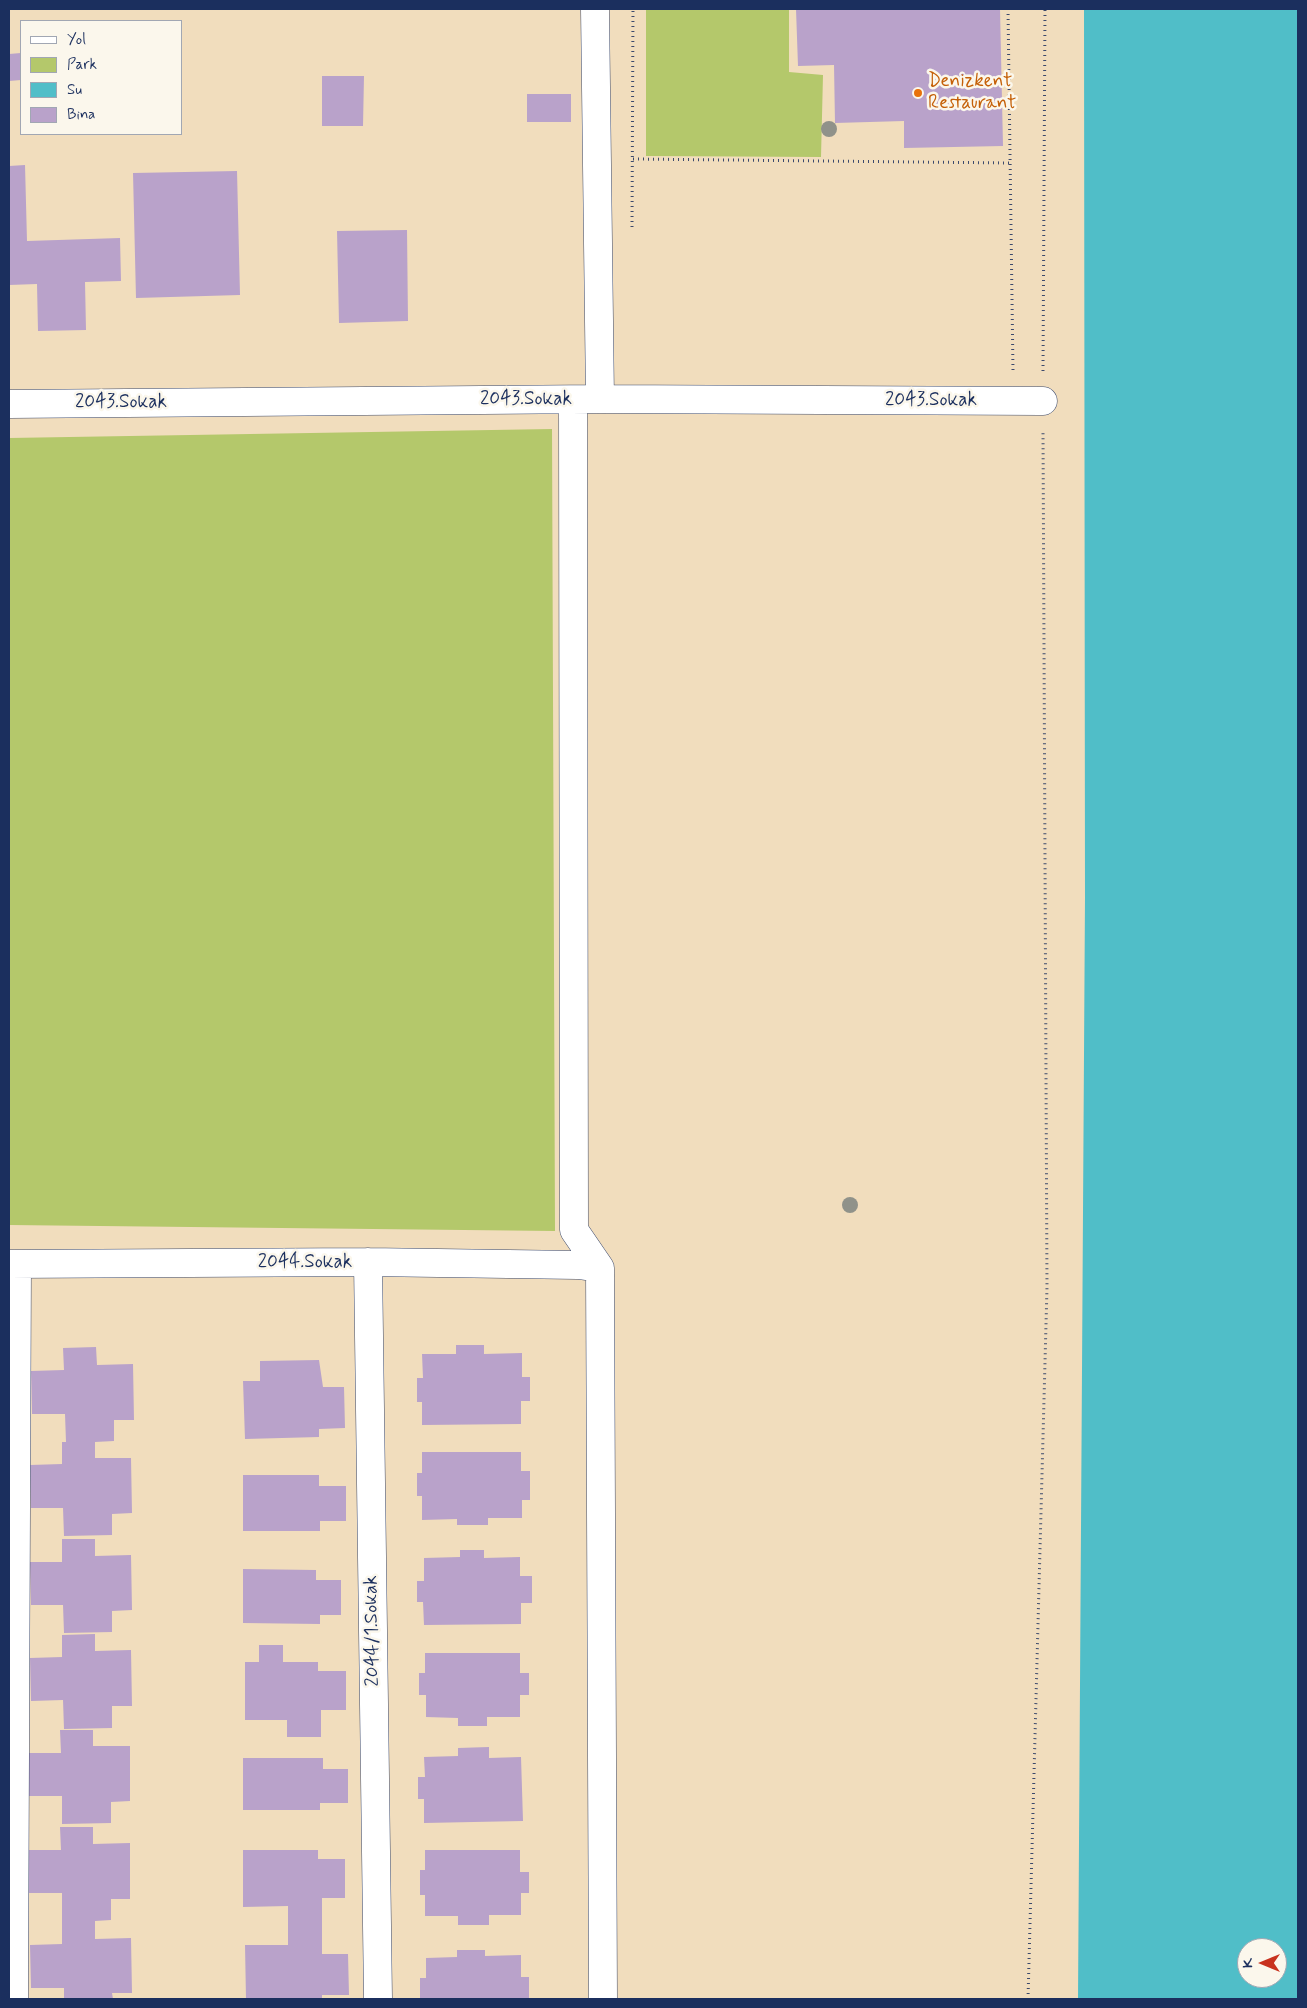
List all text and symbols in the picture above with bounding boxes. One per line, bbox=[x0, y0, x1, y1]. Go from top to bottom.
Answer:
legend bbox=[20, 20, 182, 135]
text: Yol bbox=[67, 30, 86, 50]
text: Park bbox=[67, 55, 97, 75]
place label: Denizkent Restaurant bbox=[928, 71, 1016, 115]
text: Su bbox=[67, 80, 82, 100]
marker: Denizkent Restaurant bbox=[912, 87, 924, 99]
text: Bina bbox=[67, 105, 95, 125]
street label: 2043.Sokak bbox=[480, 389, 572, 411]
street label: 2043.Sokak bbox=[885, 390, 977, 412]
street label: 2043.Sokak bbox=[75, 392, 167, 414]
street label: 2044.Sokak bbox=[258, 1252, 352, 1274]
street label: 2044/1.Sokak bbox=[361, 1575, 385, 1687]
north arrow bbox=[1237, 1938, 1287, 1988]
text: K bbox=[1239, 1958, 1257, 1968]

